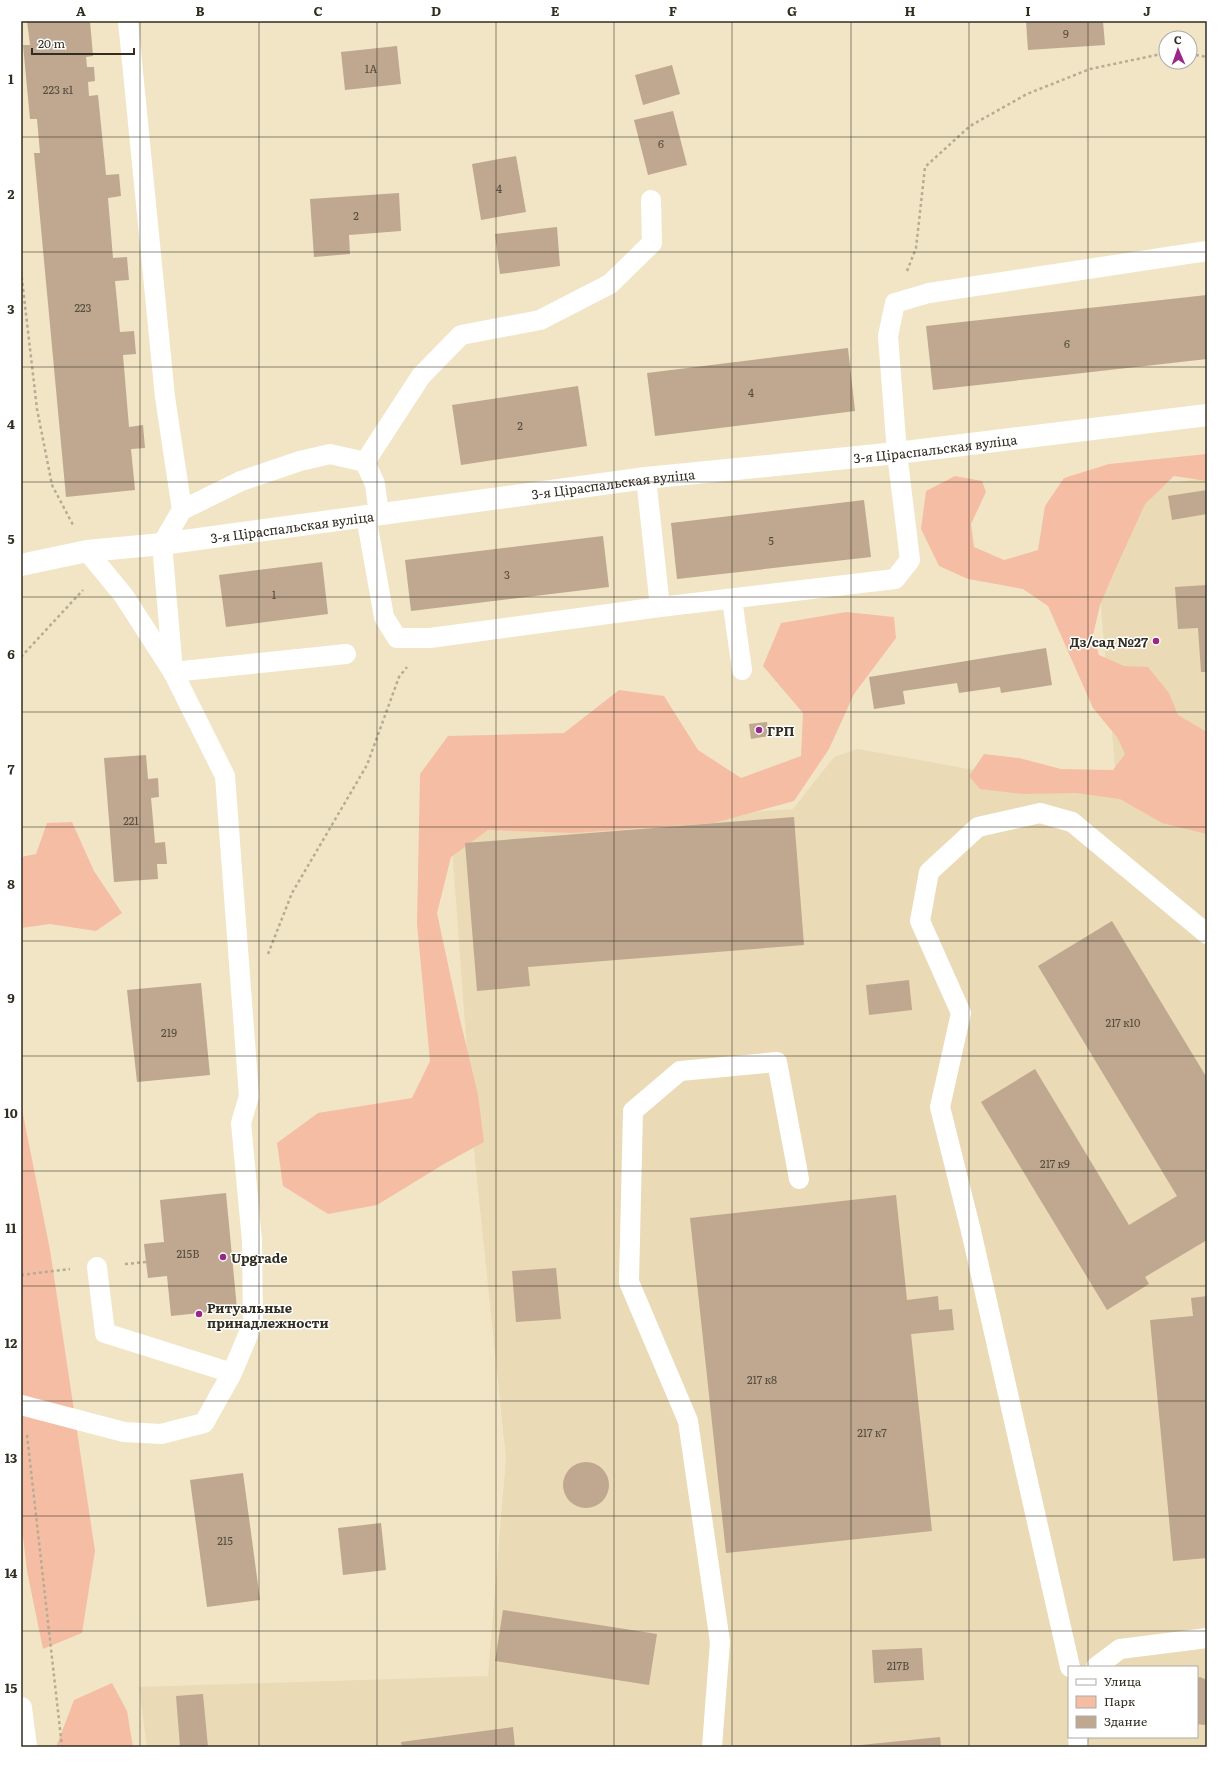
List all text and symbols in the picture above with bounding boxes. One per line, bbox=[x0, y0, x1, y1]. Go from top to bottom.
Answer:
text: A bbox=[76, 1, 86, 20]
text: B bbox=[196, 1, 205, 20]
text: C bbox=[313, 1, 323, 20]
text: D bbox=[431, 1, 441, 20]
text: E bbox=[551, 1, 560, 20]
text: F bbox=[669, 1, 677, 20]
text: G bbox=[787, 1, 797, 20]
text: H bbox=[905, 1, 916, 20]
text: I bbox=[1025, 1, 1031, 20]
text: J bbox=[1143, 1, 1151, 20]
house number: 9 bbox=[1063, 25, 1069, 41]
scale bar bbox=[32, 30, 134, 56]
north arrow bbox=[1158, 30, 1198, 70]
text: С bbox=[1173, 31, 1182, 47]
text: 20 m bbox=[38, 34, 65, 52]
house number: 1А bbox=[365, 60, 377, 76]
text: 1 bbox=[8, 69, 14, 88]
house number: 223 к1 bbox=[43, 81, 74, 97]
house number: 6 bbox=[658, 135, 664, 151]
house number: 4 bbox=[496, 180, 502, 196]
text: 2 bbox=[8, 184, 15, 203]
house number: 2 bbox=[353, 207, 359, 223]
text: 3 bbox=[7, 299, 15, 318]
house number: 223 bbox=[74, 299, 92, 315]
house number: 6 bbox=[1064, 335, 1070, 351]
house number: 4 bbox=[748, 384, 754, 400]
text: 4 bbox=[7, 414, 15, 433]
house number: 2 bbox=[517, 417, 523, 433]
street label: 3-я Ціраспальская вуліца bbox=[852, 429, 1018, 467]
street label: 3-я Ціраспальская вуліца bbox=[530, 464, 696, 503]
street label: 3-я Ціраспальская вуліца bbox=[209, 506, 375, 547]
text: 5 bbox=[7, 529, 15, 548]
house number: 5 bbox=[768, 532, 774, 548]
house number: 3 bbox=[504, 566, 510, 582]
house number: 1 bbox=[272, 586, 277, 602]
place label: Дз/сад №27 bbox=[1070, 632, 1148, 651]
marker: Дз/сад №27 bbox=[1151, 636, 1161, 646]
text: 6 bbox=[7, 644, 15, 663]
place label: ГРП bbox=[767, 721, 795, 740]
marker: ГРП bbox=[754, 725, 764, 735]
text: 7 bbox=[7, 759, 15, 778]
house number: 221 bbox=[123, 812, 139, 828]
text: 8 bbox=[7, 874, 15, 893]
text: 9 bbox=[7, 988, 15, 1007]
house number: 217 к10 bbox=[1106, 1014, 1140, 1030]
house number: 219 bbox=[161, 1024, 177, 1040]
text: 10 bbox=[4, 1103, 18, 1122]
house number: 217 к9 bbox=[1040, 1155, 1070, 1171]
text: 11 bbox=[6, 1218, 17, 1237]
house number: 215В bbox=[177, 1245, 199, 1261]
place label: Upgrade bbox=[231, 1248, 288, 1267]
marker: Upgrade bbox=[218, 1252, 228, 1262]
place label: Ритуальные принадлежности bbox=[207, 1298, 329, 1332]
marker: Ритуальные принадлежности bbox=[194, 1309, 204, 1319]
text: 12 bbox=[5, 1333, 17, 1352]
house number: 217 к8 bbox=[747, 1371, 777, 1387]
house number: 217 к7 bbox=[857, 1424, 887, 1440]
text: 13 bbox=[5, 1448, 17, 1467]
house number: 215 bbox=[217, 1532, 233, 1548]
text: 14 bbox=[5, 1563, 18, 1582]
house number: 217В bbox=[887, 1657, 909, 1673]
legend bbox=[1068, 1666, 1198, 1738]
text: Улица bbox=[1104, 1672, 1142, 1690]
text: 15 bbox=[5, 1678, 17, 1697]
text: Парк bbox=[1104, 1692, 1135, 1710]
text: Здание bbox=[1104, 1712, 1147, 1730]

